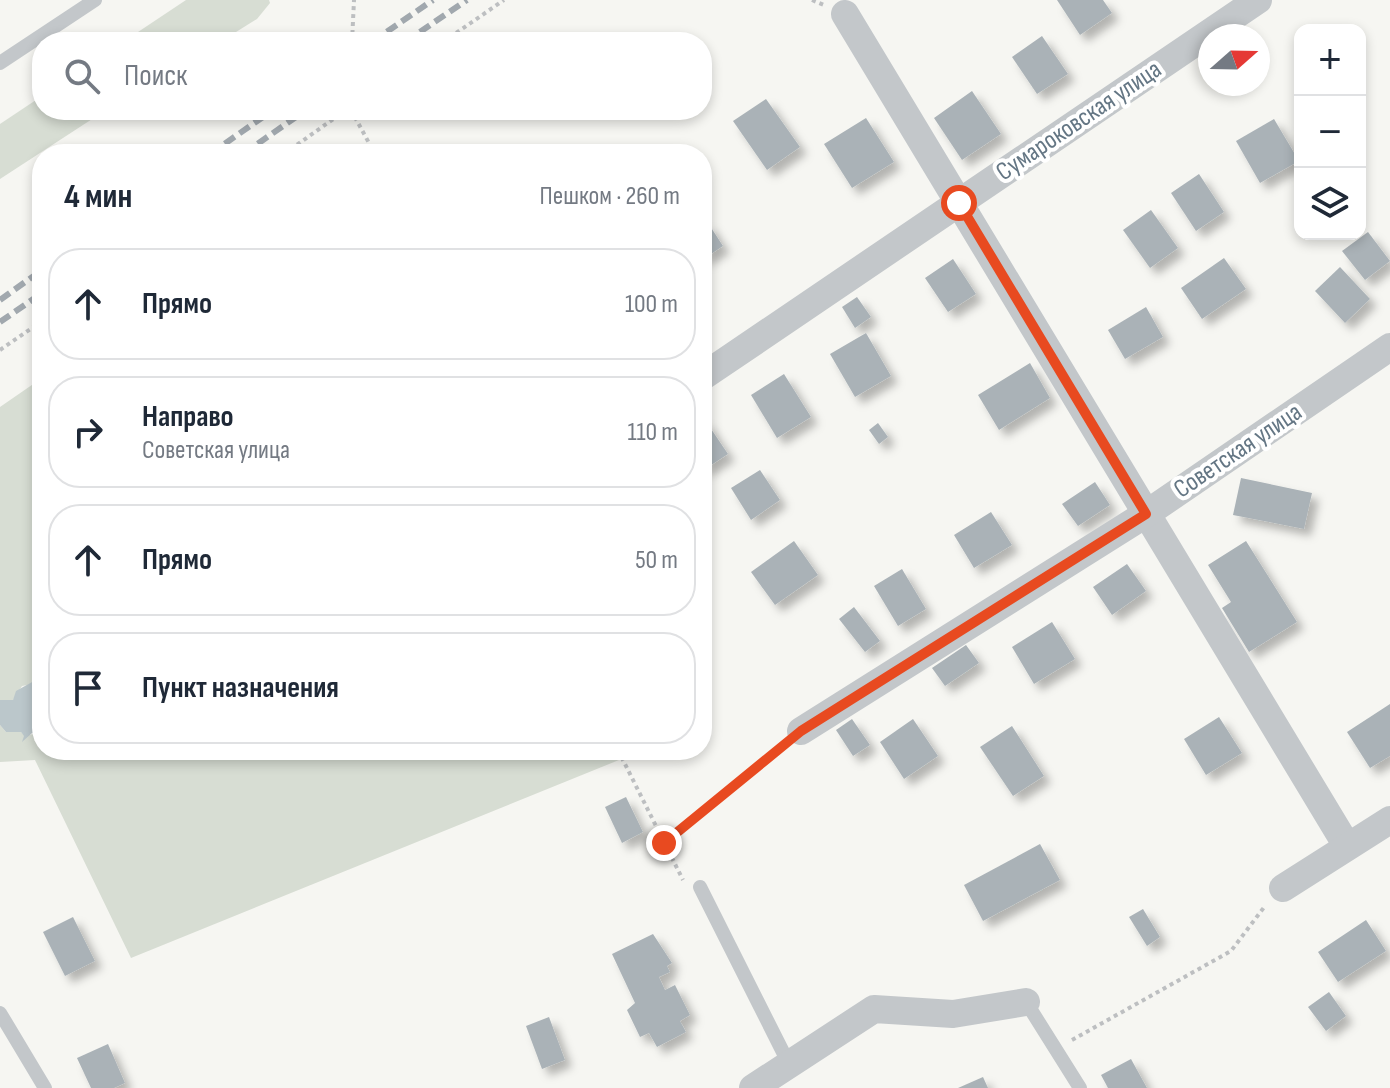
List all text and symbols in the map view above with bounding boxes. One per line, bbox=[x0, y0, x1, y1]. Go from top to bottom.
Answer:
north arrow bbox=[1198, 24, 1270, 96]
map controls bbox=[1294, 24, 1366, 240]
button: + bbox=[1294, 24, 1366, 96]
search box bbox=[32, 32, 712, 120]
icon: search bbox=[60, 54, 104, 98]
street label: Сумароковская улица bbox=[990, 54, 1168, 188]
text: Поиск bbox=[124, 58, 187, 94]
button: − bbox=[1294, 96, 1366, 168]
button: layers bbox=[1294, 168, 1366, 240]
text: 4 мин bbox=[64, 176, 132, 217]
text: Пешком · 260 m bbox=[540, 181, 680, 212]
route start bbox=[941, 185, 977, 221]
icon: ahead bbox=[66, 282, 110, 326]
text: Прямо bbox=[142, 286, 212, 322]
text: 100 m bbox=[625, 289, 678, 320]
street label: Советская улица bbox=[1168, 397, 1308, 505]
text: Направо bbox=[142, 399, 234, 435]
icon: right bbox=[66, 410, 110, 454]
text: 110 m bbox=[627, 417, 678, 448]
text: Советская улица bbox=[142, 435, 290, 466]
icon: ahead bbox=[66, 538, 110, 582]
text: Прямо bbox=[142, 542, 212, 578]
text: 50 m bbox=[635, 545, 678, 576]
icon: arrive bbox=[66, 666, 110, 710]
text: Пункт назначения bbox=[142, 670, 339, 706]
route end bbox=[646, 825, 682, 861]

